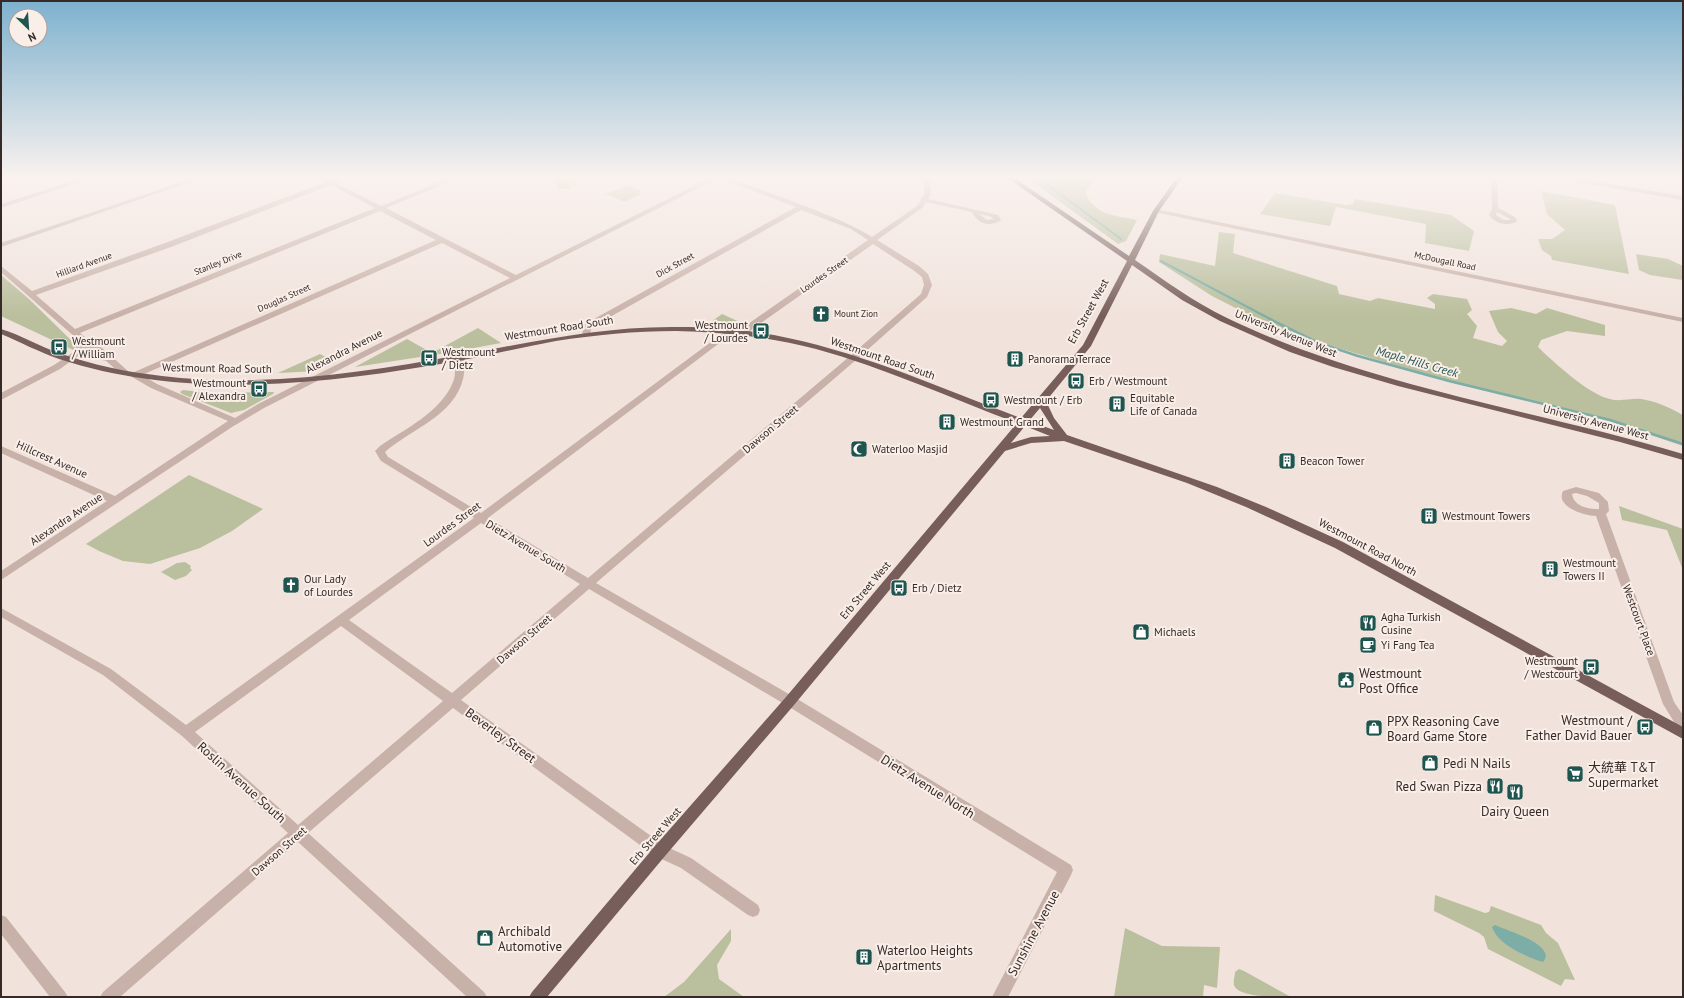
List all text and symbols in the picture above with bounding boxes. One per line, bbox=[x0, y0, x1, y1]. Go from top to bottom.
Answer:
north arrow bbox=[8, 8, 48, 48]
text: N bbox=[26, 29, 38, 45]
street label: Stanley Drive bbox=[192, 248, 244, 277]
street label: Hilliard Avenue bbox=[54, 249, 114, 280]
street label: McDougall Road bbox=[1413, 249, 1477, 272]
street label: Dick Street bbox=[654, 250, 696, 280]
street label: Lourdes Street bbox=[798, 254, 850, 295]
street label: Erb Street West bbox=[1064, 276, 1112, 346]
street label: Douglas Street bbox=[256, 281, 312, 314]
church icon: Mount Zion bbox=[811, 304, 831, 324]
street label: University Avenue West bbox=[1233, 306, 1339, 360]
place label: Mount Zion bbox=[834, 308, 878, 319]
street label: Westmount Road South bbox=[504, 313, 614, 343]
place label: Westmount / Lourdes bbox=[695, 318, 748, 345]
bus stop icon: Westmount / Lourdes bbox=[751, 321, 771, 341]
street label: Alexandra Avenue bbox=[303, 325, 385, 376]
place label: Westmount / William bbox=[71, 334, 125, 361]
street label: Westmount Road South bbox=[829, 334, 937, 382]
bus stop icon: Westmount / William bbox=[49, 337, 69, 357]
water label: Maple Hills Creek bbox=[1374, 343, 1461, 381]
place label: Westmount / Dietz bbox=[441, 345, 495, 372]
bus stop icon: Westmount / Dietz bbox=[419, 348, 439, 368]
building icon: Panorama Terrace bbox=[1005, 349, 1025, 369]
place label: Panorama Terrace bbox=[1028, 352, 1111, 366]
street label: Westmount Road South bbox=[162, 360, 272, 376]
bus stop icon: Erb / Westmount bbox=[1066, 371, 1086, 391]
place label: Erb / Westmount bbox=[1089, 374, 1168, 388]
place label: Westmount / Alexandra bbox=[191, 376, 246, 403]
bus stop icon: Westmount / Alexandra bbox=[249, 379, 269, 399]
bus stop icon: Westmount / Erb bbox=[981, 390, 1001, 410]
place label: Equitable Life of Canada bbox=[1130, 391, 1197, 418]
place label: Westmount / Erb bbox=[1004, 393, 1083, 407]
building icon: Equitable Life of Canada bbox=[1107, 394, 1127, 414]
street label: University Avenue West bbox=[1542, 401, 1651, 443]
street label: Dawson Street bbox=[739, 402, 801, 456]
building icon: Westmount Grand bbox=[937, 412, 957, 432]
place label: Westmount Grand bbox=[960, 415, 1044, 429]
street label: Hillcrest Avenue bbox=[14, 437, 90, 481]
mosque icon: Waterloo Masjid bbox=[849, 439, 869, 459]
place label: Waterloo Masjid bbox=[872, 442, 948, 456]
building icon: Beacon Tower bbox=[1277, 451, 1297, 471]
place label: Beacon Tower bbox=[1300, 454, 1365, 468]
street label: Alexandra Avenue bbox=[27, 489, 105, 548]
street label: Lourdes Street bbox=[420, 498, 484, 550]
building icon: Westmount Towers bbox=[1419, 506, 1439, 526]
place label: Westmount Towers bbox=[1442, 509, 1530, 523]
street label: Westmount Road North bbox=[1316, 515, 1420, 579]
street label: Dietz Avenue South bbox=[483, 516, 569, 576]
place label: Westmount Towers II bbox=[1563, 556, 1616, 583]
street label: Erb Street West bbox=[837, 558, 894, 622]
building icon: Westmount Towers II bbox=[1540, 559, 1560, 579]
place label: Our Lady of Lourdes bbox=[304, 572, 353, 599]
church icon: Our Lady of Lourdes bbox=[281, 575, 301, 595]
bus stop icon: Erb / Dietz bbox=[889, 578, 909, 598]
place label: Erb / Dietz bbox=[912, 581, 962, 595]
street label: Westcourt Place bbox=[1620, 582, 1659, 658]
place label: Agha Turkish Cusine bbox=[1381, 610, 1441, 637]
street label: Dawson Street bbox=[494, 611, 555, 667]
restaurant icon: Agha Turkish Cusine bbox=[1358, 613, 1378, 633]
shop icon: Michaels bbox=[1131, 622, 1151, 642]
place label: Michaels bbox=[1154, 625, 1196, 639]
cafe icon: Yi Fang Tea bbox=[1358, 635, 1378, 655]
place label: Yi Fang Tea bbox=[1381, 638, 1434, 652]
place label: Westmount / Westcourt bbox=[1524, 654, 1578, 681]
bus stop icon: Westmount / Westcourt bbox=[1581, 657, 1601, 677]
place label: Westmount Post Office bbox=[1359, 665, 1422, 697]
public building icon: Westmount Post Office bbox=[1336, 670, 1356, 690]
street label: Beverley Street bbox=[462, 704, 540, 767]
place label: Westmount / Father David Bauer bbox=[1526, 712, 1633, 744]
place label: PPX Reasoning Cave Board Game Store bbox=[1387, 713, 1499, 745]
bus stop icon: Westmount / Father David Bauer bbox=[1635, 717, 1655, 737]
shop icon: PPX Reasoning Cave Board Game Store bbox=[1364, 718, 1384, 738]
street label: Roslin Avenue South bbox=[194, 738, 290, 827]
street label: Dietz Avenue North bbox=[878, 751, 978, 822]
shop icon: Pedi N Nails bbox=[1420, 753, 1440, 773]
place label: Pedi N Nails bbox=[1443, 755, 1511, 772]
place label: 大統華 T&T Supermarket bbox=[1588, 759, 1659, 791]
supermarket icon: 大統華 T&T Supermarket bbox=[1565, 764, 1585, 784]
restaurant icon: Red Swan Pizza bbox=[1485, 776, 1505, 796]
place label: Red Swan Pizza bbox=[1396, 778, 1482, 795]
restaurant icon: Dairy Queen bbox=[1505, 782, 1525, 802]
place label: Dairy Queen bbox=[1481, 803, 1549, 820]
street label: Erb Street West bbox=[626, 804, 684, 868]
street label: Dawson Street bbox=[249, 823, 310, 879]
street label: Sunshine Avenue bbox=[1004, 888, 1063, 979]
place label: Archibald Automotive bbox=[498, 923, 562, 955]
shop icon: Archibald Automotive bbox=[475, 928, 495, 948]
place label: Waterloo Heights Apartments bbox=[877, 942, 973, 974]
building icon: Waterloo Heights Apartments bbox=[854, 947, 874, 967]

